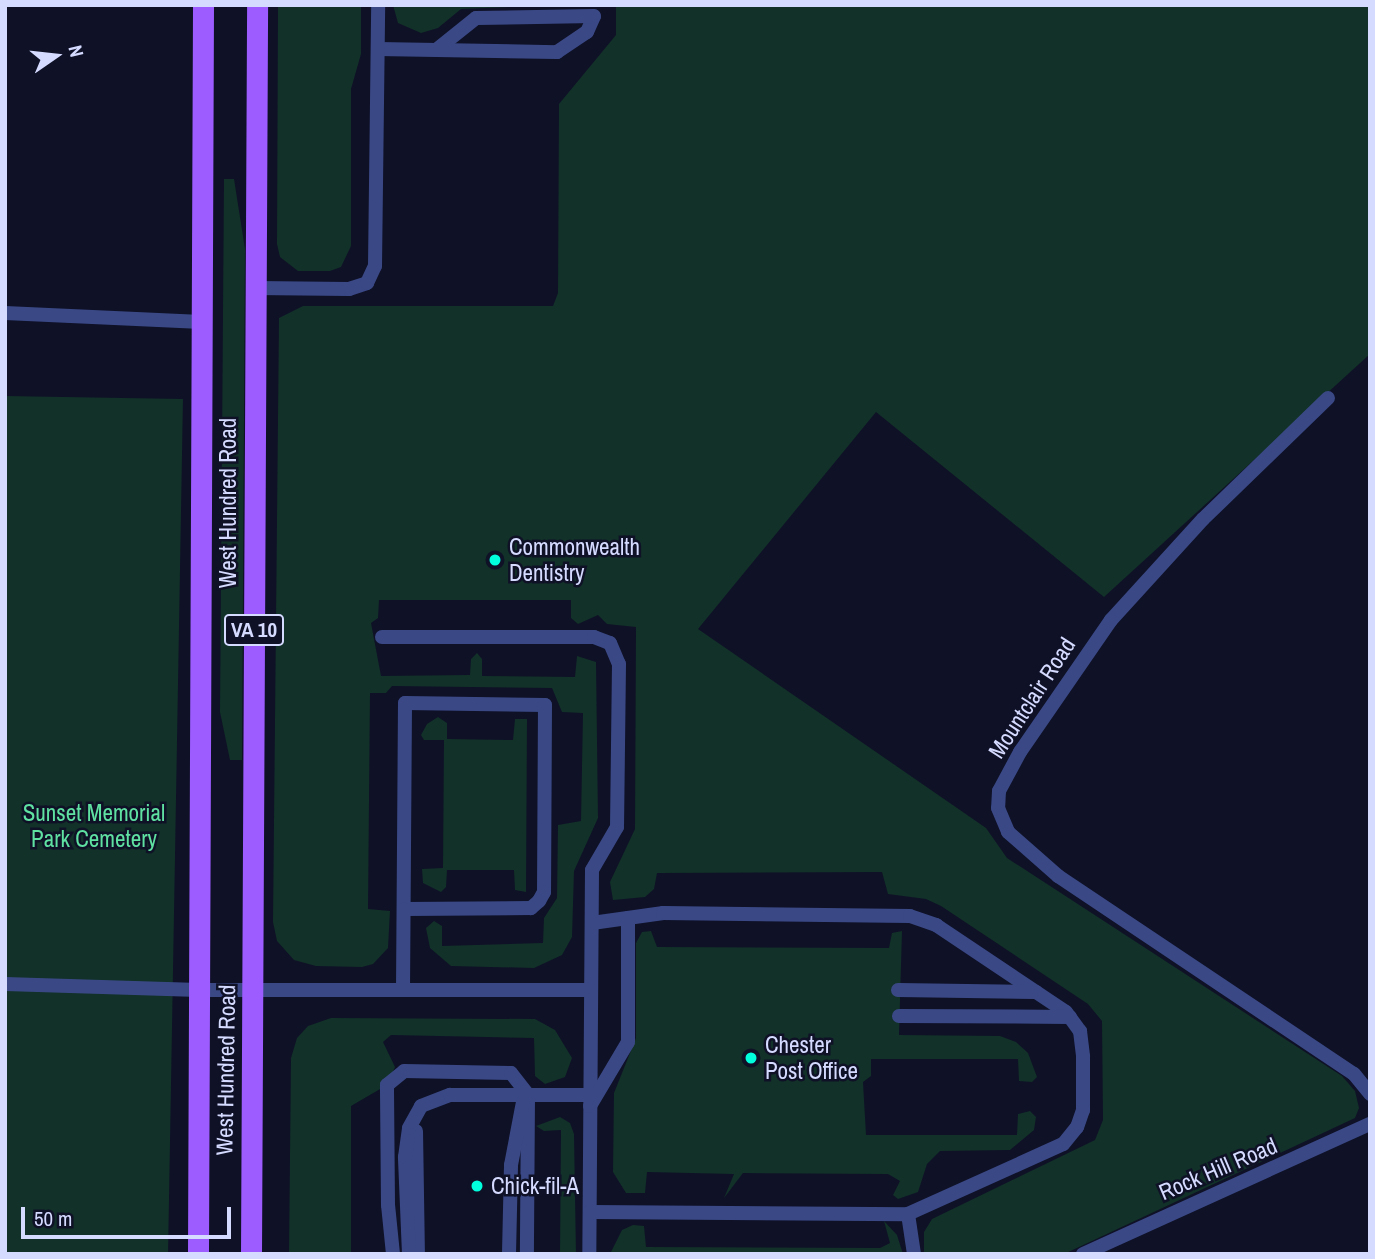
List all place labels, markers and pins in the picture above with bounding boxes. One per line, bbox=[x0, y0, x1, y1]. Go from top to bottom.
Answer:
place label: Commonwealth Dentistry bbox=[509, 533, 640, 587]
marker: Commonwealth Dentistry bbox=[487, 552, 503, 568]
place label: Chester Post Office bbox=[765, 1031, 858, 1085]
marker: Chester Post Office bbox=[743, 1050, 759, 1066]
place label: Chick-fil-A bbox=[491, 1172, 579, 1200]
marker: Chick-fil-A bbox=[469, 1178, 485, 1194]

